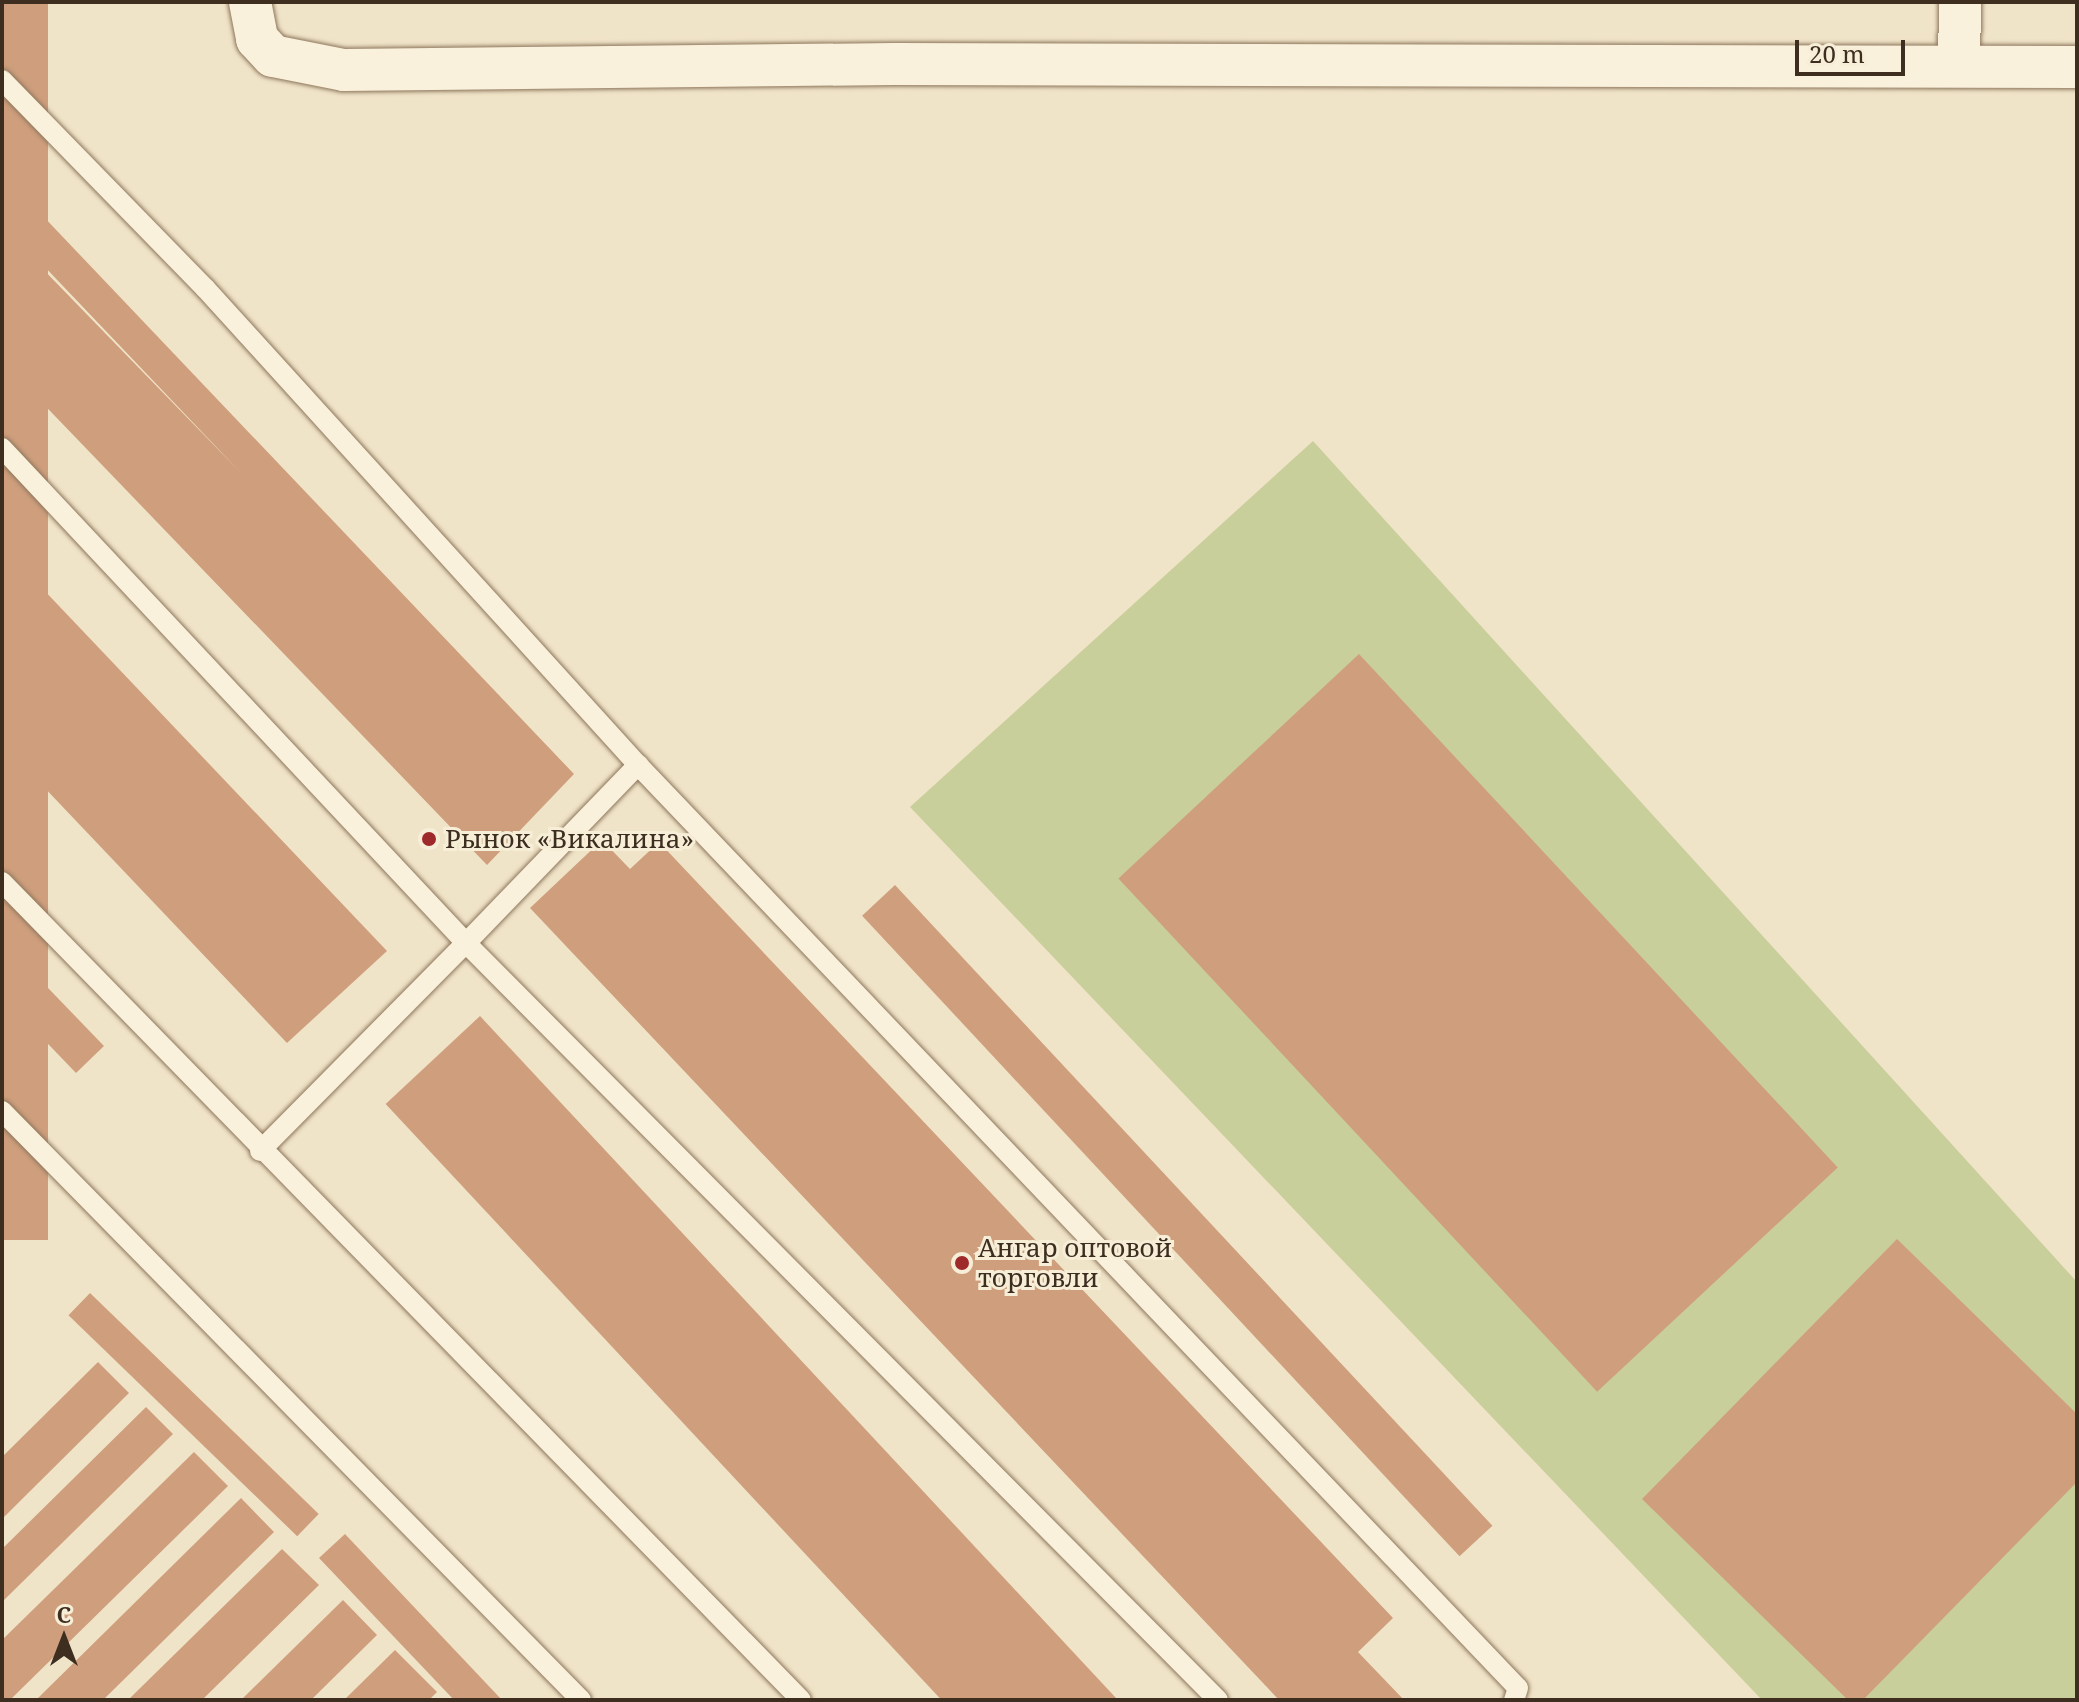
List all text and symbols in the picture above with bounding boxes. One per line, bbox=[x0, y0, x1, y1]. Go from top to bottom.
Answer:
scale bar bbox=[1799, 24, 1909, 74]
text: 20 m bbox=[1809, 37, 1865, 70]
place label: Рынок «Викалина» bbox=[445, 823, 694, 855]
marker: Рынок «Викалина» bbox=[420, 830, 438, 848]
place label: Ангар оптовой торговли bbox=[978, 1232, 1172, 1294]
marker: Ангар оптовой торговли bbox=[953, 1254, 971, 1272]
north arrow bbox=[24, 1598, 104, 1678]
text: С bbox=[57, 1599, 71, 1629]

